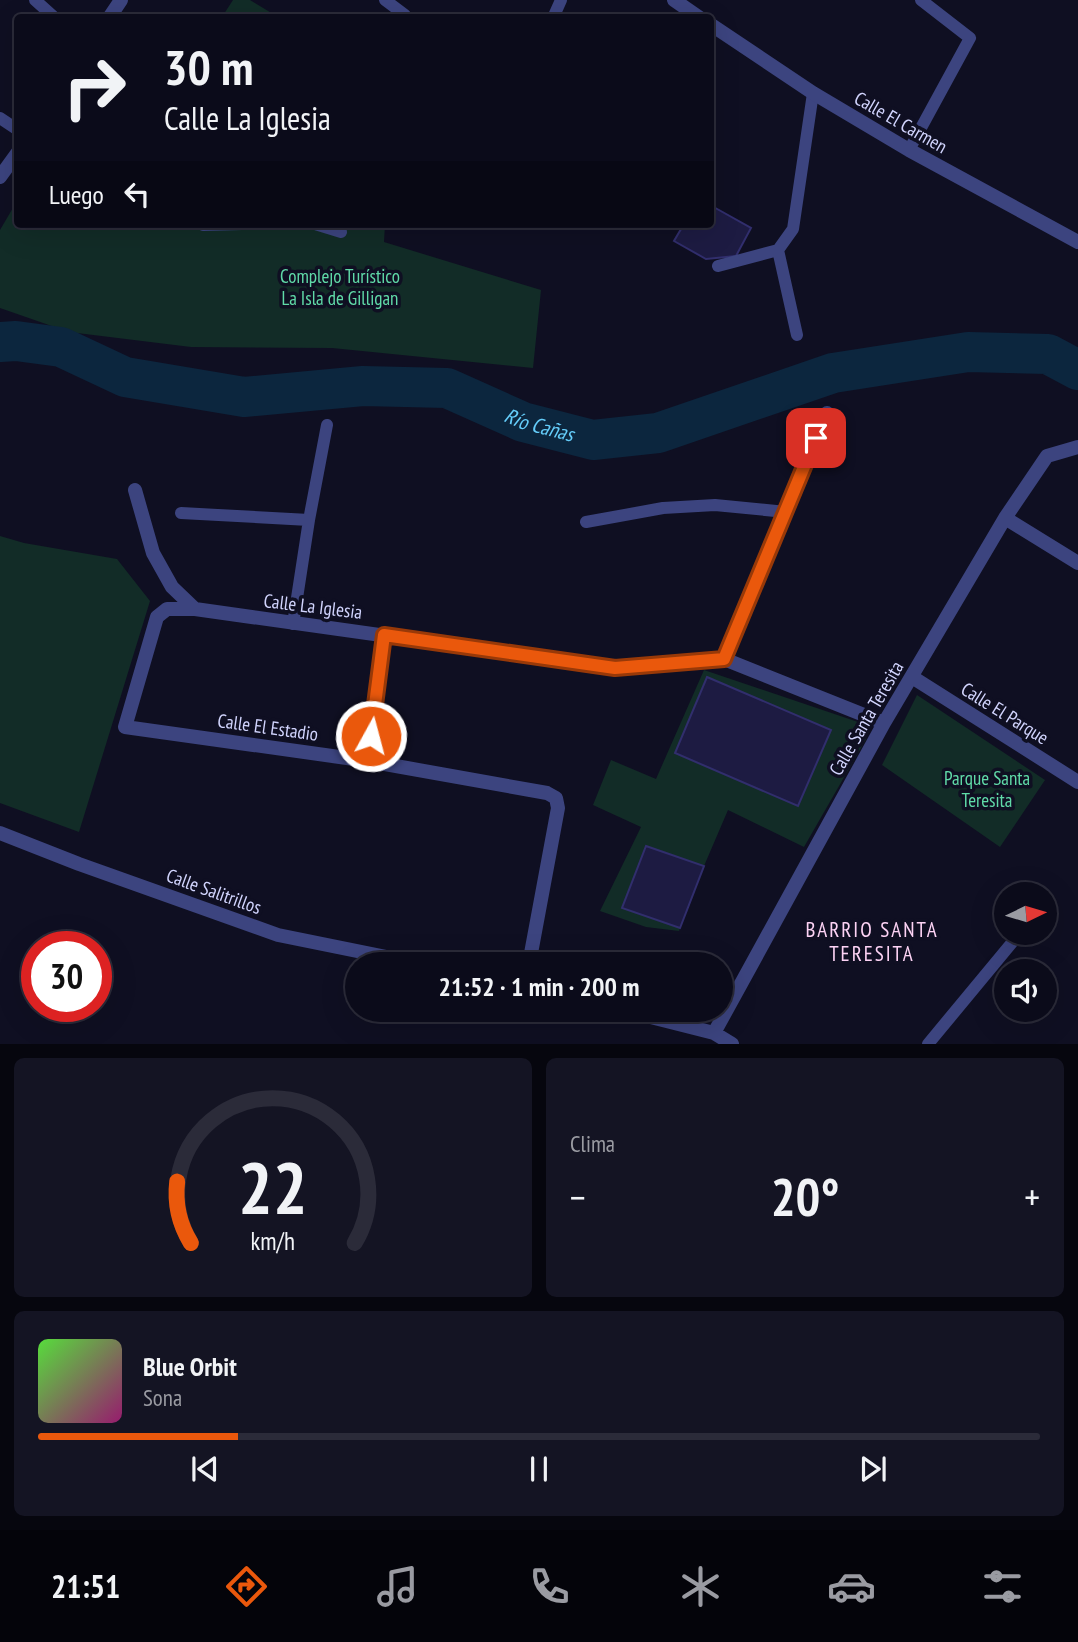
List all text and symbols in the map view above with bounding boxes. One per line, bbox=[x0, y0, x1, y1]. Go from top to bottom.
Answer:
text: 30 m bbox=[164, 35, 253, 99]
icon: right bbox=[49, 42, 140, 133]
street label: Calle El Carmen bbox=[850, 86, 952, 158]
text: Calle La Iglesia bbox=[164, 97, 331, 139]
icon: left bbox=[118, 175, 156, 213]
text: Luego bbox=[49, 178, 104, 211]
park label: Complejo Turístico La Isla de Gilligan bbox=[280, 264, 400, 310]
water label: Río Cañas bbox=[500, 401, 578, 448]
pin bbox=[786, 408, 846, 468]
icon: arrive bbox=[797, 419, 835, 457]
street label: Calle La Iglesia bbox=[262, 588, 364, 624]
street label: Calle Santa Teresita bbox=[824, 657, 908, 779]
street label: Calle El Parque bbox=[957, 677, 1053, 749]
position arrow bbox=[334, 699, 408, 773]
street label: Calle El Estadio bbox=[216, 708, 320, 746]
park label: Parque Santa Teresita bbox=[944, 766, 1030, 812]
street label: Calle Salitrillos bbox=[163, 863, 265, 919]
north arrow bbox=[994, 882, 1057, 945]
map controls bbox=[994, 882, 1057, 1022]
district label: BARRIO SANTA TERESITA bbox=[805, 916, 939, 967]
speed limit sign: 30 bbox=[21, 931, 112, 1022]
button: sound bbox=[994, 959, 1057, 1022]
text: 21:52 · 1 min · 200 m bbox=[439, 970, 639, 1003]
text: Clima bbox=[570, 1129, 615, 1158]
text: 22 bbox=[238, 1140, 308, 1234]
text: 20° bbox=[771, 1163, 839, 1230]
text: − bbox=[570, 1172, 586, 1221]
text: + bbox=[1024, 1172, 1040, 1221]
text: km/h bbox=[251, 1225, 295, 1257]
text: Blue Orbit bbox=[143, 1350, 237, 1383]
text: Sona bbox=[143, 1383, 182, 1412]
icon: previous bbox=[186, 1450, 224, 1488]
icon: pause bbox=[520, 1450, 558, 1488]
icon: next bbox=[854, 1450, 892, 1488]
icon: directions bbox=[222, 1562, 271, 1611]
icon: music bbox=[373, 1562, 422, 1611]
icon: phone bbox=[525, 1562, 574, 1611]
icon: climate bbox=[676, 1562, 725, 1611]
icon: car bbox=[827, 1562, 876, 1611]
icon: filters bbox=[978, 1562, 1027, 1611]
text: 21:51 bbox=[51, 1565, 120, 1607]

